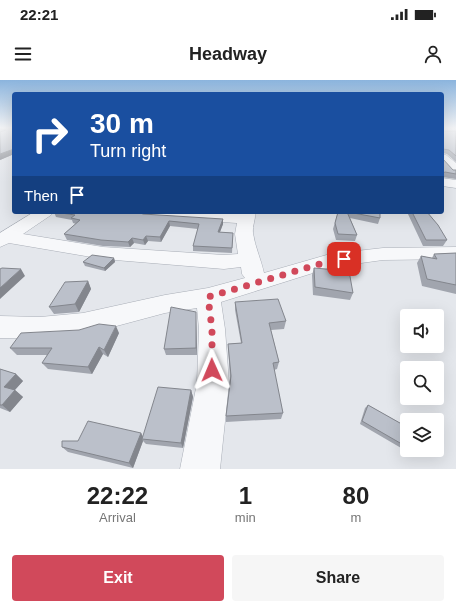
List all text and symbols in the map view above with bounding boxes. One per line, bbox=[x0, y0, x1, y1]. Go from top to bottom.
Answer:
text: 22:21 bbox=[20, 6, 58, 23]
icon: menu bbox=[12, 43, 34, 65]
icon: person bbox=[422, 43, 444, 65]
text: Headway bbox=[189, 44, 267, 64]
icon: right bbox=[24, 108, 76, 160]
text: 30 m bbox=[90, 108, 154, 139]
text: Turn right bbox=[90, 141, 166, 161]
icon: arrive bbox=[66, 184, 88, 206]
text: Then bbox=[24, 187, 58, 204]
pin bbox=[327, 242, 361, 276]
icon: arrive bbox=[333, 248, 355, 270]
map controls bbox=[400, 309, 444, 457]
button: sound bbox=[400, 309, 444, 353]
position arrow bbox=[191, 349, 233, 391]
button: search bbox=[400, 361, 444, 405]
button: layers bbox=[400, 413, 444, 457]
text: 22:22 bbox=[87, 482, 148, 509]
text: 1 bbox=[239, 482, 252, 509]
text: 80 bbox=[343, 482, 369, 509]
text: Arrival bbox=[99, 510, 136, 525]
text: min bbox=[235, 510, 256, 525]
text: m bbox=[350, 510, 361, 525]
button: Exit bbox=[12, 555, 224, 601]
button: Share bbox=[232, 555, 444, 601]

